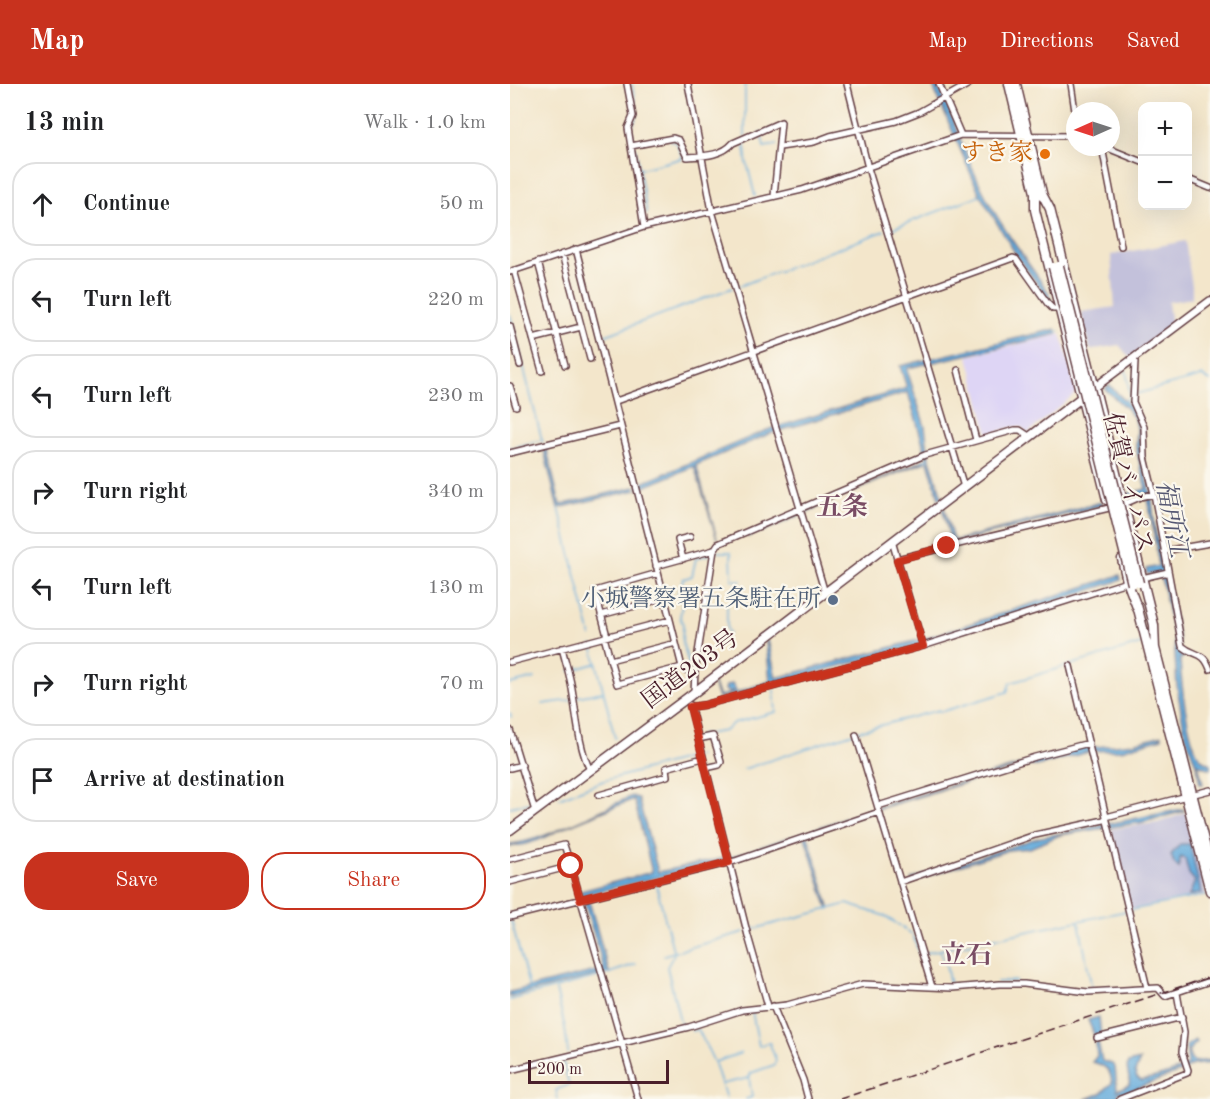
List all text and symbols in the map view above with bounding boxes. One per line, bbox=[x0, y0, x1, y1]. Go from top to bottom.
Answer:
text: Map bbox=[30, 28, 84, 56]
text: Map bbox=[928, 31, 967, 52]
text: Directions bbox=[1000, 31, 1094, 52]
text: Saved bbox=[1127, 31, 1180, 52]
north arrow bbox=[1066, 102, 1120, 156]
map controls bbox=[1138, 102, 1192, 210]
button: + bbox=[1138, 102, 1192, 156]
text: 13 min bbox=[24, 110, 104, 136]
text: Walk · 1.0 km bbox=[363, 113, 486, 133]
place label: すき家 bbox=[961, 139, 1033, 166]
marker: すき家 bbox=[1038, 147, 1052, 161]
button: − bbox=[1138, 156, 1192, 210]
icon: ahead bbox=[26, 188, 59, 221]
text: Continue bbox=[83, 193, 170, 215]
text: 50 m bbox=[439, 194, 484, 214]
icon: left bbox=[26, 284, 59, 317]
text: Turn left bbox=[83, 289, 172, 311]
text: 220 m bbox=[428, 290, 484, 310]
icon: left bbox=[26, 380, 59, 413]
text: Turn left bbox=[83, 385, 172, 407]
text: 230 m bbox=[428, 386, 484, 406]
street label: 佐賀バイパス bbox=[1098, 410, 1159, 556]
icon: right bbox=[26, 476, 59, 509]
water label: 福所江 bbox=[1151, 478, 1194, 564]
text: Turn right bbox=[83, 481, 187, 503]
text: 340 m bbox=[428, 482, 484, 502]
district label: 五条 bbox=[816, 492, 868, 521]
route end bbox=[933, 532, 959, 558]
icon: left bbox=[26, 572, 59, 605]
text: Turn left bbox=[83, 577, 172, 599]
text: 130 m bbox=[428, 578, 484, 598]
place label: 小城警察署五条駐在所 bbox=[581, 585, 821, 612]
marker: 小城警察署五条駐在所 bbox=[826, 593, 840, 607]
street label: 国道203号 bbox=[637, 624, 744, 714]
icon: right bbox=[26, 668, 59, 701]
text: Turn right bbox=[83, 673, 187, 695]
text: 70 m bbox=[439, 674, 484, 694]
icon: arrive bbox=[26, 764, 59, 797]
text: Arrive at destination bbox=[83, 769, 285, 791]
button: Save bbox=[24, 852, 249, 910]
button: Share bbox=[261, 852, 486, 910]
route start bbox=[557, 852, 583, 878]
district label: 立石 bbox=[940, 941, 992, 969]
scale bar bbox=[528, 1057, 669, 1084]
text: 200 m bbox=[537, 1062, 582, 1078]

